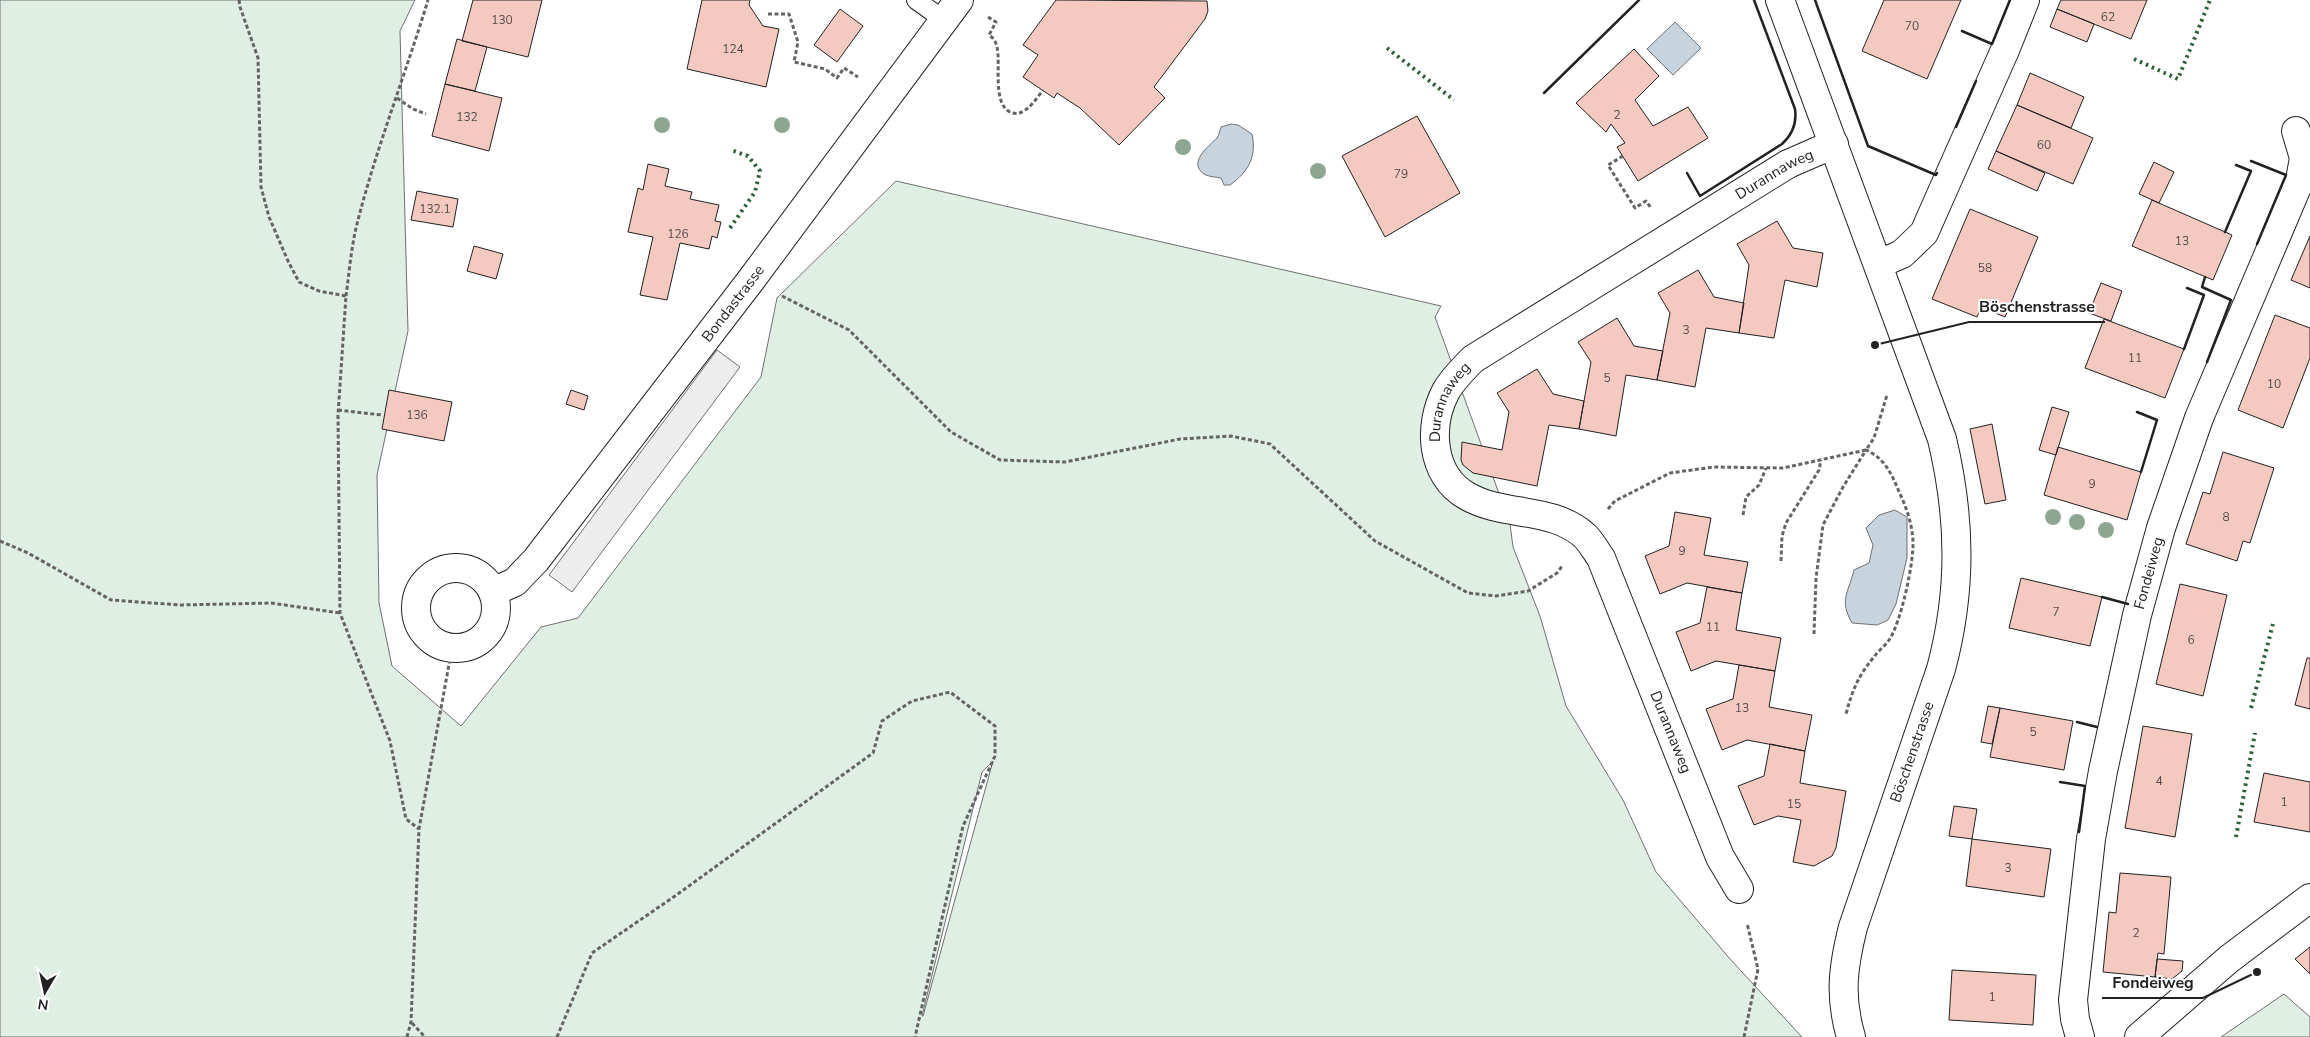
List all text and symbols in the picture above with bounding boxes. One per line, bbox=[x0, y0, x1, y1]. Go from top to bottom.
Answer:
house number: 62 bbox=[2101, 9, 2115, 25]
house number: 130 bbox=[491, 12, 513, 28]
house number: 70 bbox=[1905, 18, 1919, 34]
house number: 124 bbox=[722, 41, 744, 57]
house number: 2 bbox=[1613, 107, 1621, 123]
house number: 132 bbox=[456, 109, 478, 125]
house number: 60 bbox=[2037, 137, 2051, 153]
street label: Durannaweg bbox=[1731, 144, 1817, 204]
house number: 79 bbox=[1394, 166, 1408, 182]
house number: 132.1 bbox=[419, 201, 451, 217]
house number: 126 bbox=[667, 226, 689, 242]
house number: 13 bbox=[2175, 233, 2189, 249]
house number: 58 bbox=[1978, 260, 1992, 276]
street label: Bondastrasse bbox=[697, 261, 769, 346]
callout: Böschenstrasse bbox=[1969, 291, 2105, 322]
text: Böschenstrasse bbox=[1979, 296, 2095, 318]
house number: 3 bbox=[1682, 322, 1690, 338]
house number: 11 bbox=[2128, 350, 2142, 366]
street label: Durannaweg bbox=[1425, 358, 1475, 442]
house number: 5 bbox=[1603, 370, 1611, 386]
house number: 10 bbox=[2267, 376, 2281, 392]
house number: 136 bbox=[406, 407, 428, 423]
house number: 9 bbox=[2088, 476, 2096, 492]
house number: 8 bbox=[2222, 509, 2230, 525]
street label: Fondeiweg bbox=[2129, 535, 2168, 612]
house number: 9 bbox=[1678, 543, 1686, 559]
house number: 7 bbox=[2052, 604, 2060, 620]
house number: 11 bbox=[1706, 619, 1720, 635]
house number: 6 bbox=[2187, 632, 2195, 648]
street label: Durannaweg bbox=[1645, 688, 1697, 776]
street label: Böschenstrasse bbox=[1885, 699, 1939, 805]
house number: 13 bbox=[1735, 700, 1749, 716]
house number: 5 bbox=[2029, 724, 2037, 740]
house number: 4 bbox=[2155, 773, 2163, 789]
house number: 1 bbox=[2280, 794, 2288, 810]
house number: 15 bbox=[1787, 796, 1801, 812]
house number: 3 bbox=[2004, 860, 2012, 876]
house number: 2 bbox=[2132, 925, 2140, 941]
north arrow bbox=[20, 967, 70, 1017]
callout: Fondeiweg bbox=[2102, 967, 2203, 998]
text: Fondeiweg bbox=[2112, 972, 2194, 994]
house number: 1 bbox=[1988, 989, 1996, 1005]
text: N bbox=[36, 994, 50, 1015]

